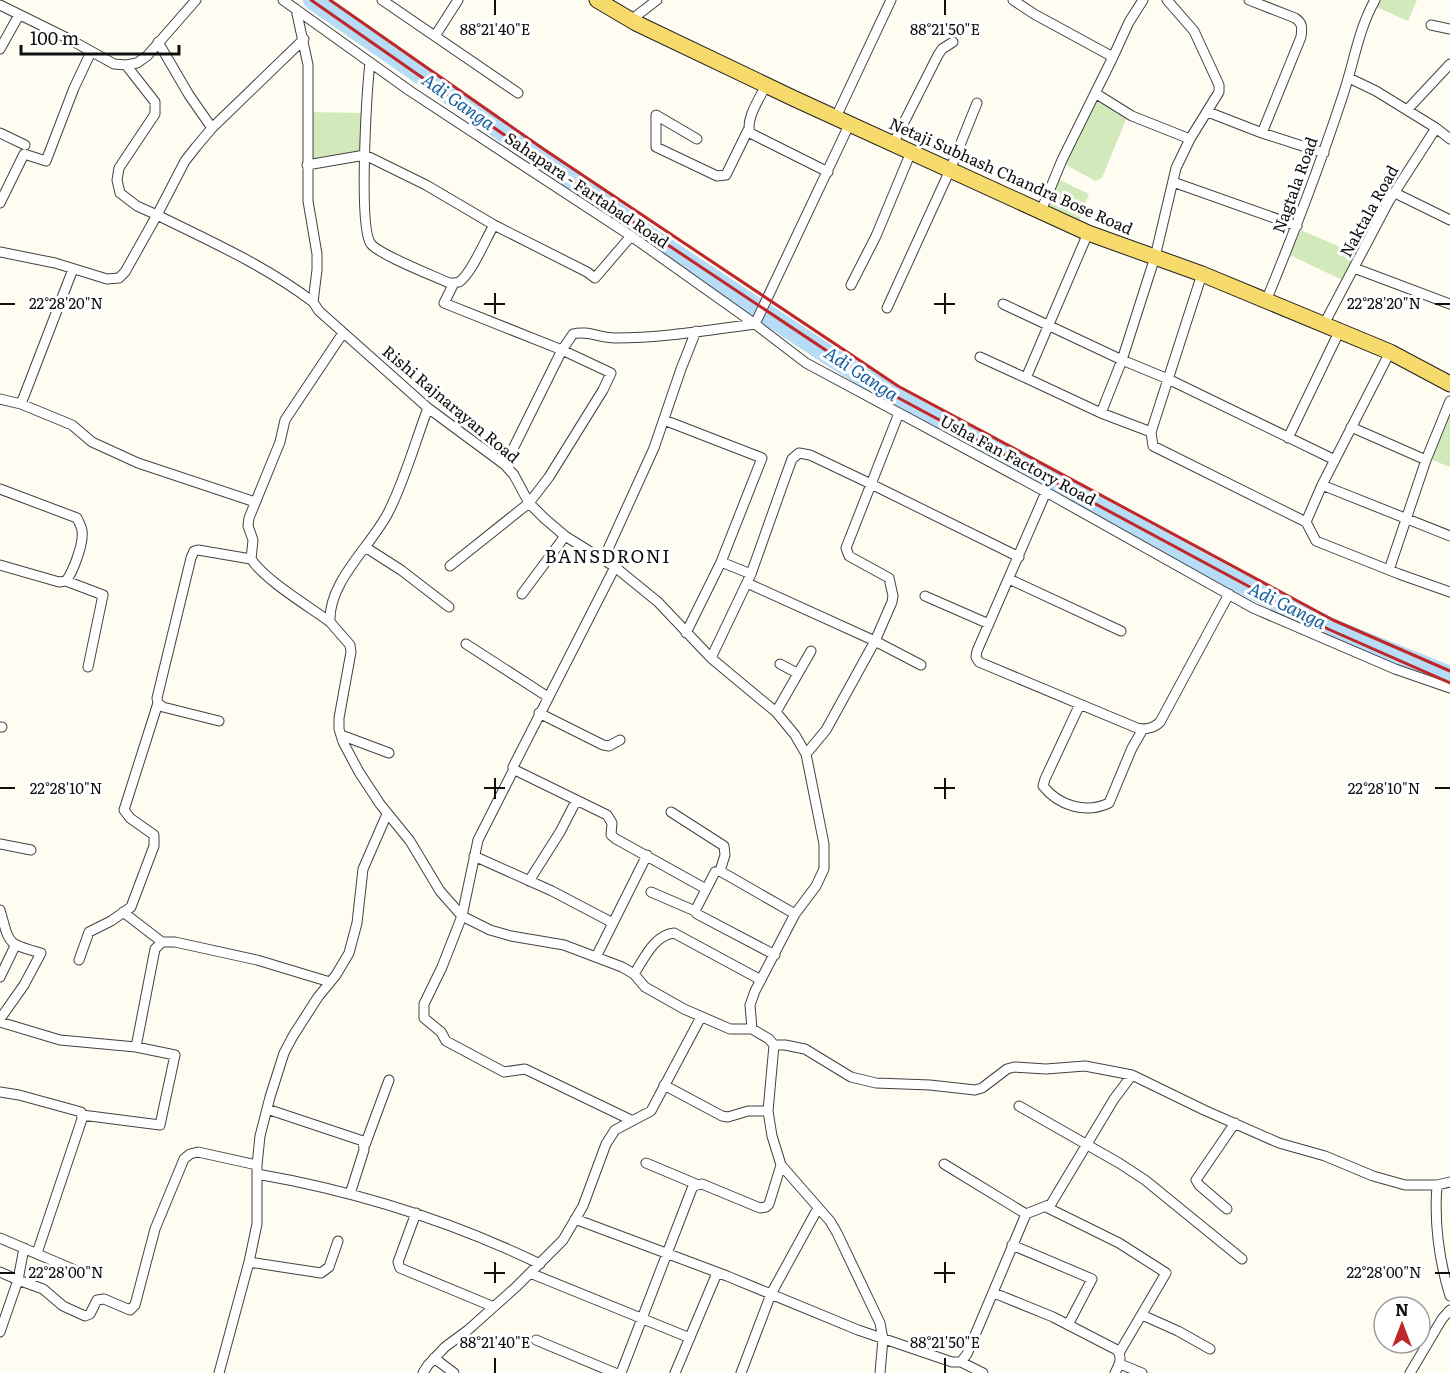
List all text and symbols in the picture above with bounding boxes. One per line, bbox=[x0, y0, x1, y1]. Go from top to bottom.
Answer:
text: 88°21'40"E bbox=[460, 17, 530, 40]
text: 88°21'50"E bbox=[910, 17, 980, 40]
scale bar bbox=[21, 18, 178, 56]
text: 100 m bbox=[30, 24, 79, 51]
water label: Adi Ganga bbox=[417, 66, 502, 136]
street label: Netaji Subhash Chandra Bose Road bbox=[886, 110, 1137, 240]
street label: Sahapara - Fartabad Road bbox=[501, 125, 675, 253]
street label: Nagtala Road bbox=[1266, 133, 1323, 236]
street label: Naktala Road bbox=[1333, 160, 1403, 261]
text: 22°28'20"N bbox=[29, 291, 103, 314]
text: 22°28'20"N bbox=[1347, 291, 1421, 314]
street label: Rishi Rajnarayan Road bbox=[378, 339, 526, 468]
water label: Adi Ganga bbox=[819, 339, 905, 407]
street label: Usha Fan Factory Road bbox=[936, 408, 1101, 511]
district label: BANSDRONI bbox=[545, 542, 671, 569]
water label: Adi Ganga bbox=[1244, 574, 1332, 635]
text: 22°28'10"N bbox=[30, 776, 102, 799]
text: 22°28'10"N bbox=[1348, 776, 1420, 799]
text: 22°28'00"N bbox=[28, 1260, 104, 1283]
text: 22°28'00"N bbox=[1346, 1260, 1422, 1283]
north arrow bbox=[1372, 1295, 1432, 1355]
text: N bbox=[1395, 1297, 1409, 1321]
text: 88°21'40"E bbox=[460, 1330, 530, 1353]
text: 88°21'50"E bbox=[910, 1330, 980, 1353]

